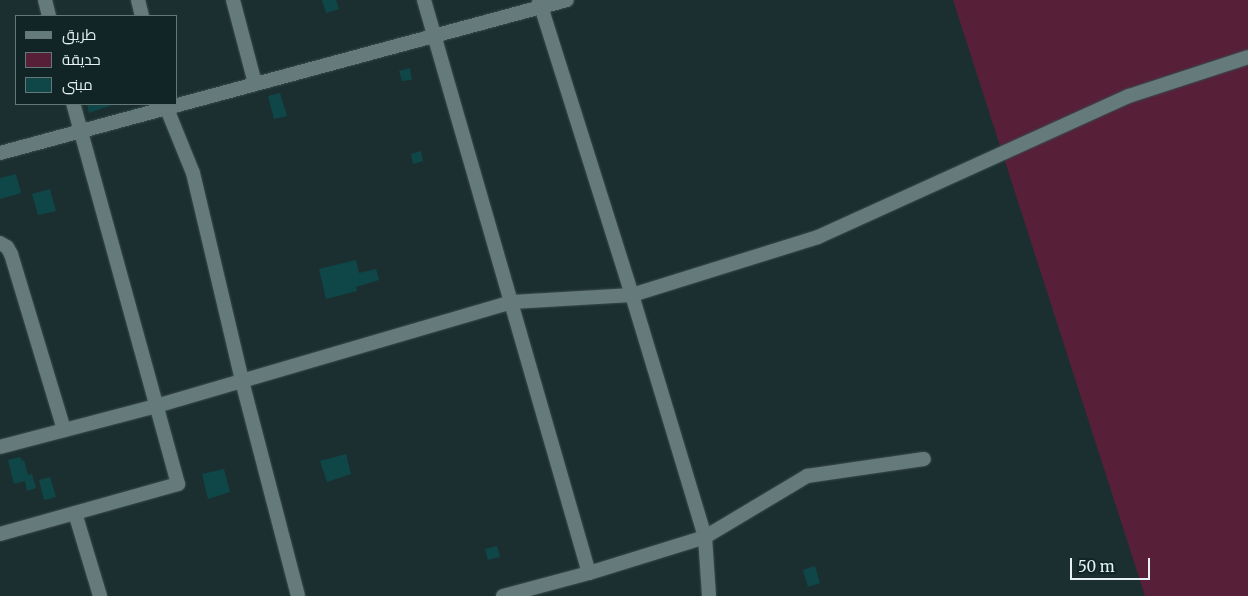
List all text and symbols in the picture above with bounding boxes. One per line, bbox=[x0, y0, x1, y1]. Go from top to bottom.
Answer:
legend bbox=[15, 15, 178, 105]
text: طريق bbox=[62, 25, 96, 44]
text: حديقة bbox=[62, 50, 101, 69]
text: مبنى bbox=[62, 75, 93, 94]
scale bar bbox=[1073, 548, 1153, 580]
text: 50 m bbox=[1078, 557, 1115, 576]

